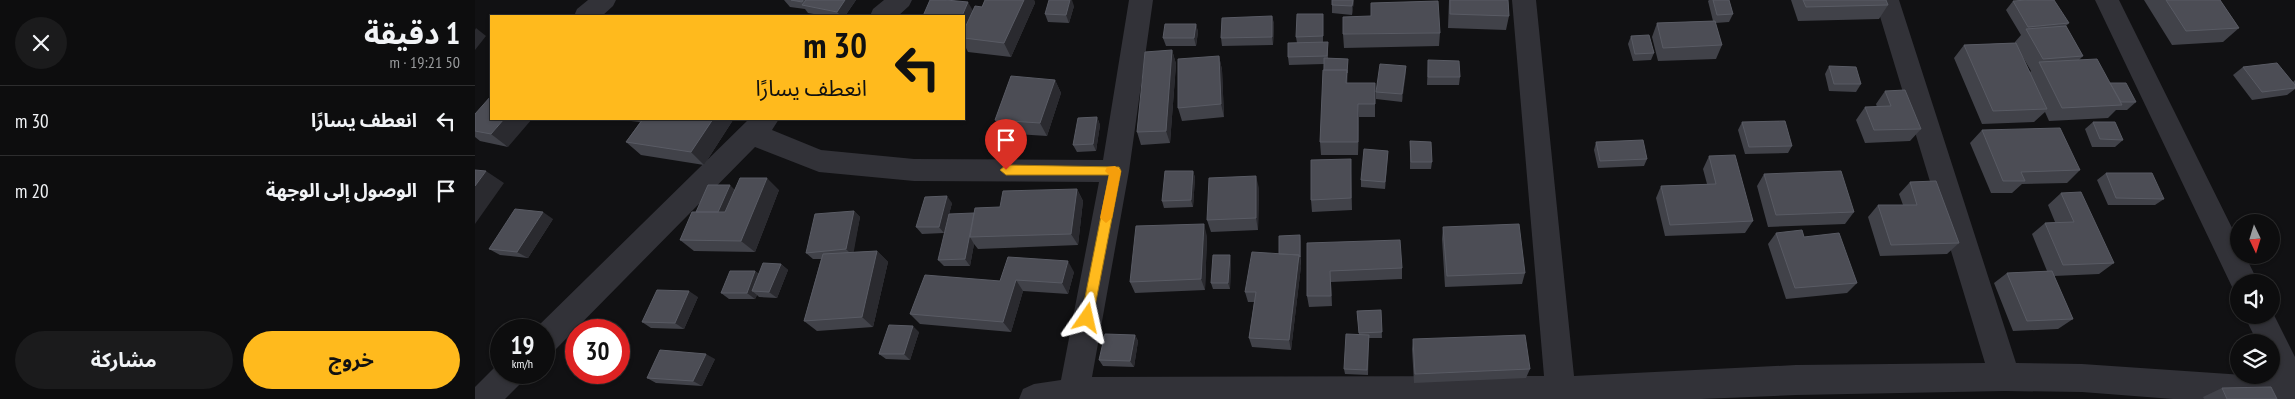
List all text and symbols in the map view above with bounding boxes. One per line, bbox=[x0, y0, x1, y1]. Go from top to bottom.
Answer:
text: 1 دقيقة bbox=[364, 13, 460, 52]
button: close bbox=[15, 17, 67, 69]
text: 30 m bbox=[803, 22, 867, 68]
icon: left bbox=[885, 35, 950, 100]
text: 50 m · 19:21 bbox=[389, 52, 460, 72]
text: انعطف يسارًا bbox=[756, 74, 867, 102]
icon: left bbox=[432, 107, 460, 135]
text: انعطف يسارًا bbox=[311, 108, 417, 132]
text: 30 m bbox=[15, 109, 49, 133]
pin bbox=[985, 119, 1027, 170]
icon: arrive bbox=[992, 126, 1020, 154]
icon: arrive bbox=[432, 177, 460, 205]
text: الوصول إلى الوجهة bbox=[266, 178, 417, 202]
text: 20 m bbox=[15, 179, 49, 203]
north arrow bbox=[2230, 214, 2280, 264]
map controls bbox=[2230, 214, 2280, 384]
button: sound bbox=[2230, 274, 2280, 324]
position arrow bbox=[1060, 291, 1112, 343]
speed limit sign: 30 bbox=[565, 319, 630, 384]
text: 19 bbox=[511, 329, 534, 361]
button: مشاركة bbox=[15, 331, 233, 389]
button: خروج bbox=[243, 331, 460, 389]
button: layers bbox=[2230, 334, 2280, 384]
text: km/h bbox=[512, 356, 533, 371]

